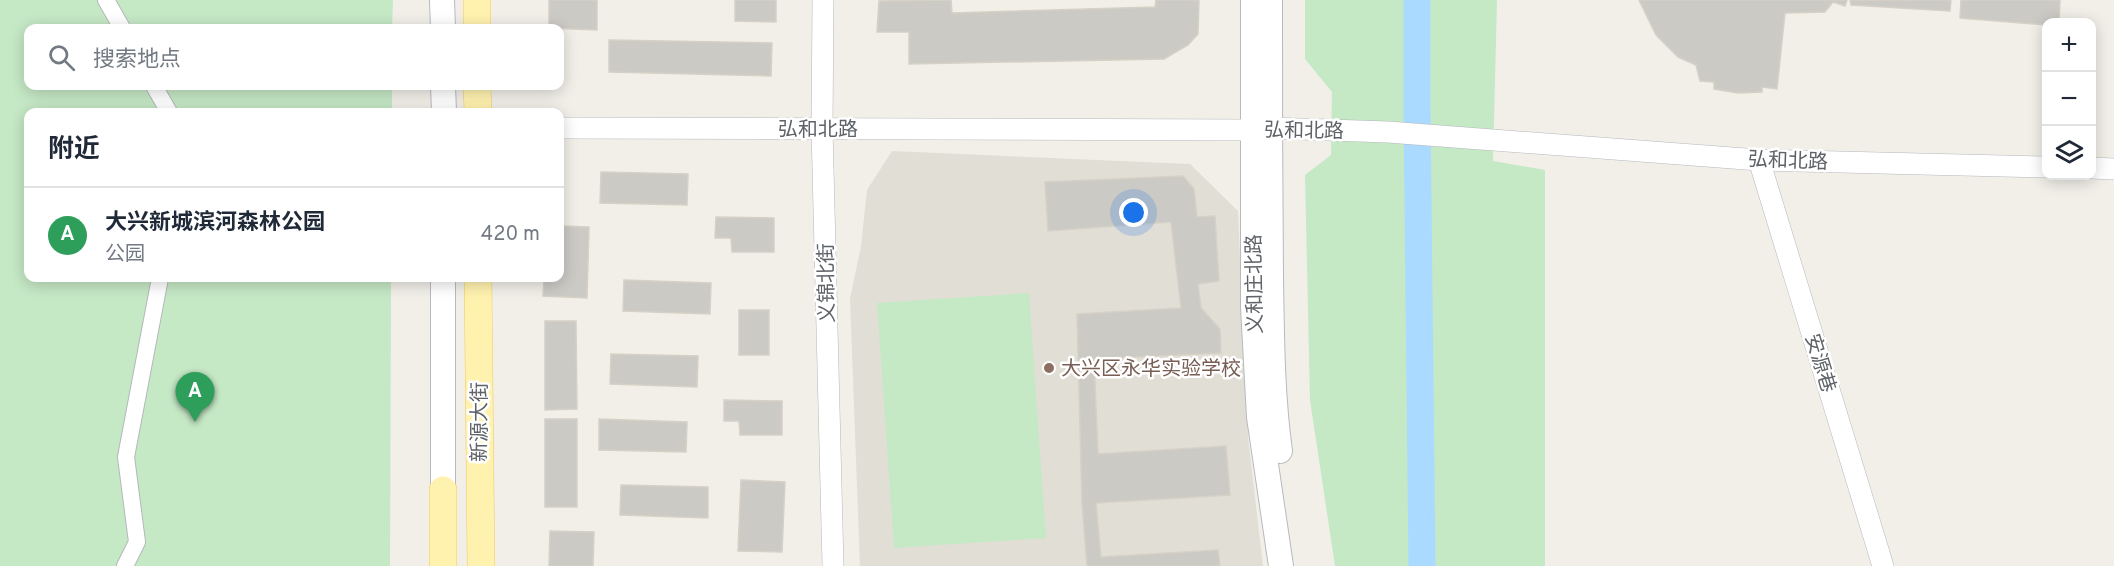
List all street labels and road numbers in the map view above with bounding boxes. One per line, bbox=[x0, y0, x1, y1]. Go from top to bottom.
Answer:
street label: 弘和北路 bbox=[778, 118, 858, 144]
street label: 弘和北路 bbox=[1264, 118, 1344, 146]
street label: 弘和北路 bbox=[1748, 148, 1828, 176]
street label: 义和庄北路 bbox=[1242, 234, 1270, 334]
street label: 义锦北街 bbox=[814, 243, 842, 323]
street label: 安源巷 bbox=[1798, 331, 1840, 396]
street label: 新源大街 bbox=[468, 382, 494, 462]

